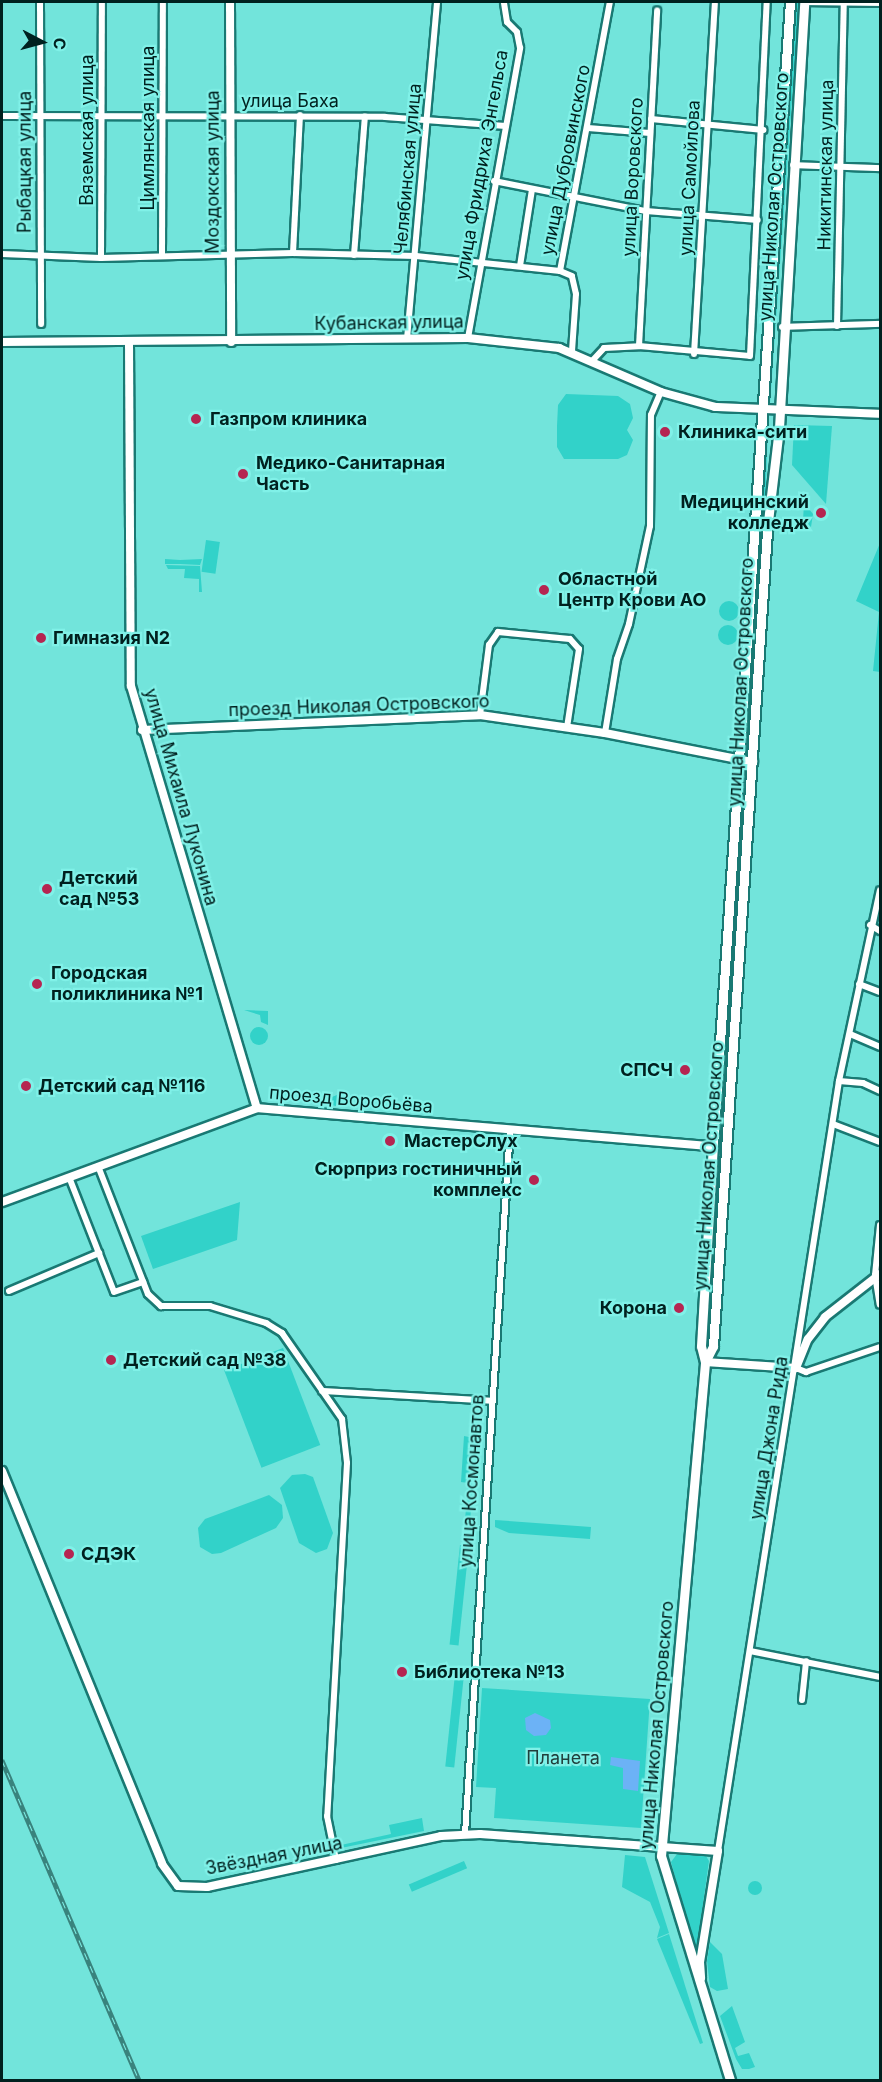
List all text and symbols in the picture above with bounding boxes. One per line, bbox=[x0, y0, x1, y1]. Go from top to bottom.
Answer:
north arrow bbox=[12, 12, 72, 72]
text: С bbox=[49, 37, 70, 51]
street label: Цимлянская улица bbox=[137, 46, 159, 210]
street label: улица Фридриха Энгельса bbox=[451, 48, 513, 282]
street label: Вяземская улица bbox=[76, 54, 98, 206]
street label: улица Дубровинского bbox=[537, 63, 595, 257]
street label: улица Николая Островского bbox=[755, 72, 793, 322]
street label: Никитинская улица bbox=[814, 79, 838, 251]
street label: Челябинская улица bbox=[390, 83, 426, 255]
street label: Моздокская улица bbox=[202, 90, 224, 254]
street label: улица Баха bbox=[241, 90, 339, 112]
street label: Рыбацкая улица bbox=[14, 91, 36, 233]
street label: улица Воровского bbox=[618, 97, 648, 257]
street label: улица Самойлова bbox=[675, 99, 705, 257]
street label: Кубанская улица bbox=[314, 311, 464, 335]
place label: Газпром клиника bbox=[210, 408, 367, 430]
marker: Газпром клиника bbox=[187, 410, 205, 428]
place label: Клиника-сити bbox=[678, 421, 807, 443]
marker: Клиника-сити bbox=[656, 423, 674, 441]
place label: Медико-Санитарная Часть bbox=[256, 453, 445, 496]
marker: Медико-Санитарная Часть bbox=[234, 465, 252, 483]
place label: Медицинский колледж bbox=[681, 492, 809, 534]
marker: Медицинский колледж bbox=[814, 506, 828, 520]
street label: улица Николая Островского bbox=[724, 557, 758, 807]
place label: Областной Центр Крови АО bbox=[558, 569, 706, 612]
marker: Областной Центр Крови АО bbox=[535, 581, 553, 599]
place label: Гимназия N2 bbox=[53, 627, 170, 649]
marker: Гимназия N2 bbox=[34, 631, 48, 645]
street label: улица Михаила Луконина bbox=[140, 686, 222, 908]
street label: проезд Николая Островского bbox=[228, 691, 490, 721]
place label: Детский сад №53 bbox=[59, 868, 139, 910]
marker: Детский сад №53 bbox=[40, 882, 54, 896]
place label: Городская поликлиника №1 bbox=[51, 963, 203, 1006]
marker: Городская поликлиника №1 bbox=[28, 975, 46, 993]
street label: улица Николая Островского bbox=[690, 1041, 728, 1291]
place label: СПСЧ bbox=[620, 1059, 673, 1081]
marker: СПСЧ bbox=[678, 1063, 692, 1077]
place label: Детский сад №116 bbox=[38, 1075, 205, 1097]
marker: Детский сад №116 bbox=[19, 1079, 33, 1093]
street label: проезд Воробьёва bbox=[268, 1082, 434, 1118]
place label: МастерСлух bbox=[404, 1130, 518, 1152]
marker: МастерСлух bbox=[381, 1132, 399, 1150]
place label: Сюрприз гостиничный комплекс bbox=[315, 1159, 522, 1202]
marker: Сюрприз гостиничный комплекс bbox=[527, 1173, 541, 1187]
place label: Корона bbox=[600, 1297, 667, 1319]
marker: Корона bbox=[672, 1301, 686, 1315]
place label: Детский сад №38 bbox=[123, 1349, 287, 1371]
marker: Детский сад №38 bbox=[104, 1353, 118, 1367]
street label: улица Джона Рида bbox=[745, 1355, 793, 1521]
street label: улица Космонавтов bbox=[455, 1394, 489, 1568]
place label: СДЭК bbox=[81, 1543, 136, 1565]
marker: СДЭК bbox=[62, 1547, 76, 1561]
street label: улица Николая Островского bbox=[635, 1600, 679, 1850]
place label: Библиотека №13 bbox=[414, 1661, 565, 1683]
marker: Библиотека №13 bbox=[395, 1665, 409, 1679]
park label: Планета bbox=[526, 1747, 600, 1769]
street label: Звёздная улица bbox=[204, 1832, 344, 1880]

